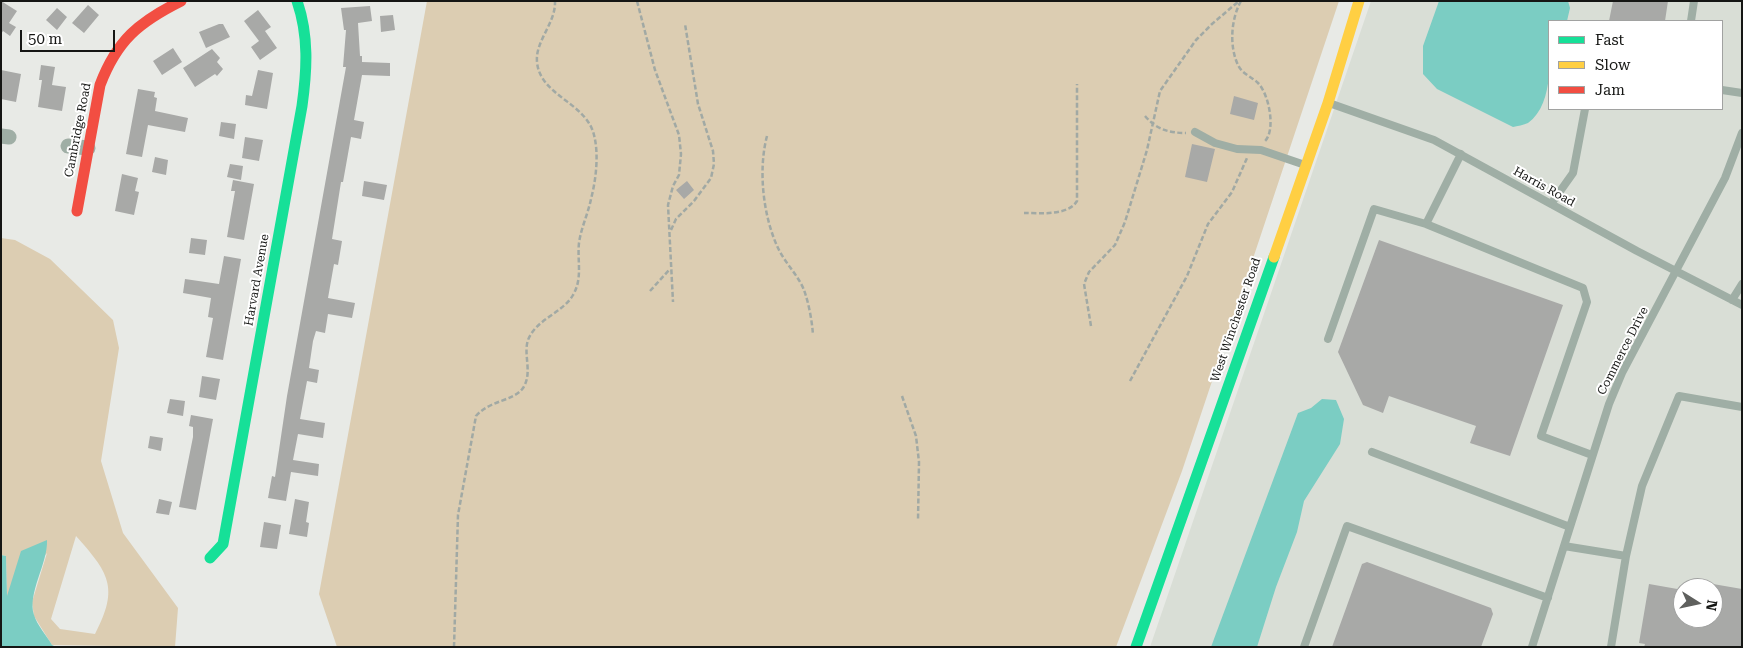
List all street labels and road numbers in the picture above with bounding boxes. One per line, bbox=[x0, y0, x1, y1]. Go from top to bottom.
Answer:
street label: Cambridge Road bbox=[62, 82, 94, 178]
street label: Harris Road bbox=[1511, 164, 1577, 210]
street label: Harvard Avenue bbox=[242, 233, 272, 327]
street label: West Winchester Road bbox=[1208, 256, 1264, 384]
street label: Commerce Drive bbox=[1595, 305, 1651, 397]

